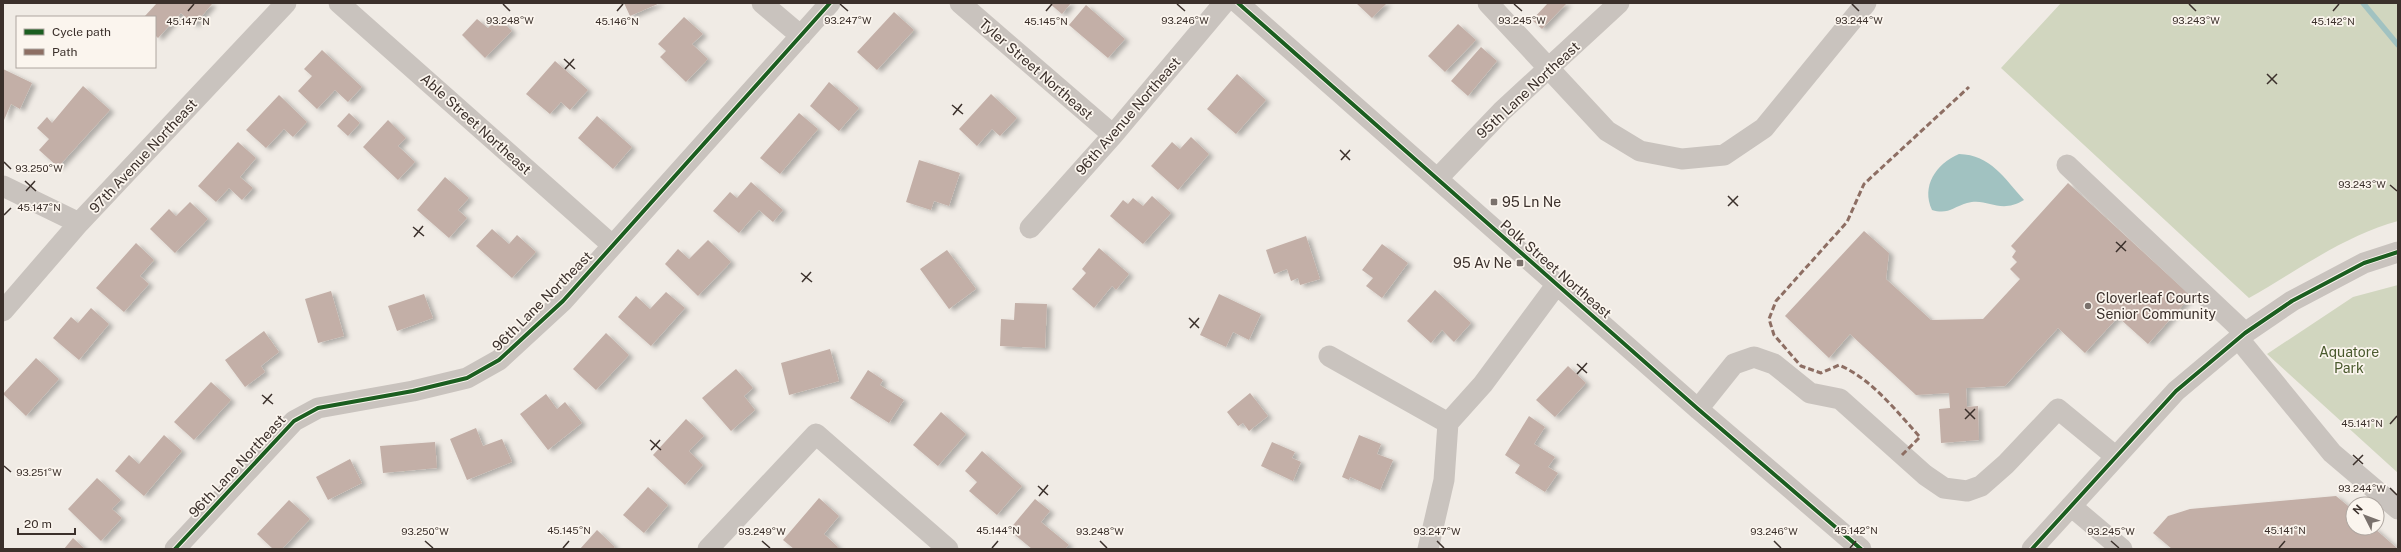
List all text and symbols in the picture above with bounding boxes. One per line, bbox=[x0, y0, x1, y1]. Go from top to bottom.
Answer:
text: 93.248°W bbox=[486, 14, 534, 26]
text: 93.247°W bbox=[824, 14, 872, 26]
text: 93.246°W bbox=[1161, 14, 1209, 26]
text: 93.245°W bbox=[1498, 14, 1546, 26]
text: 93.244°W bbox=[1835, 14, 1883, 26]
text: 93.243°W bbox=[2172, 14, 2220, 26]
text: 45.147°N bbox=[166, 15, 210, 27]
text: 45.146°N bbox=[595, 15, 639, 27]
street label: Tyler Street Northeast bbox=[976, 15, 1096, 123]
text: 45.145°N bbox=[1024, 15, 1068, 27]
text: 45.142°N bbox=[2311, 15, 2355, 27]
legend bbox=[16, 16, 156, 68]
text: Cycle path bbox=[52, 25, 111, 39]
street label: 95th Lane Northeast bbox=[1473, 38, 1583, 142]
text: Path bbox=[52, 45, 78, 59]
street label: 96th Avenue Northeast bbox=[1073, 54, 1183, 178]
street label: Able Street Northeast bbox=[418, 70, 534, 178]
street label: 97th Avenue Northeast bbox=[86, 96, 200, 216]
text: 93.250°W bbox=[15, 162, 63, 174]
text: 93.243°W bbox=[2338, 178, 2386, 190]
place label: 95 Ln Ne bbox=[1502, 194, 1561, 210]
marker: 95 Ln Ne bbox=[1489, 197, 1499, 207]
text: 45.147°N bbox=[17, 201, 61, 213]
street label: Polk Street Northeast bbox=[1497, 217, 1615, 321]
street label: 96th Lane Northeast bbox=[489, 248, 595, 354]
place label: 95 Av Ne bbox=[1453, 255, 1512, 271]
marker: 95 Av Ne bbox=[1515, 258, 1525, 268]
place label: Cloverleaf Courts Senior Community bbox=[2096, 290, 2217, 322]
marker: Cloverleaf Courts Senior Community bbox=[2083, 301, 2093, 311]
park label: Aquatore Park bbox=[2319, 344, 2379, 376]
street label: 96th Lane Northeast bbox=[185, 411, 289, 521]
text: 45.141°N bbox=[2341, 417, 2383, 429]
text: 93.251°W bbox=[16, 466, 62, 478]
text: 93.244°W bbox=[2338, 482, 2386, 494]
north arrow bbox=[2345, 496, 2385, 536]
text: N bbox=[2350, 502, 2365, 517]
scale bar bbox=[18, 510, 75, 536]
text: 20 m bbox=[24, 517, 52, 531]
text: 45.145°N bbox=[547, 524, 591, 536]
text: 45.144°N bbox=[976, 524, 1020, 536]
text: 45.142°N bbox=[1834, 524, 1878, 536]
text: 45.141°N bbox=[2264, 524, 2306, 536]
text: 93.250°W bbox=[401, 525, 449, 537]
text: 93.249°W bbox=[738, 525, 786, 537]
text: 93.248°W bbox=[1076, 525, 1124, 537]
text: 93.247°W bbox=[1413, 525, 1461, 537]
text: 93.246°W bbox=[1750, 525, 1798, 537]
text: 93.245°W bbox=[2087, 525, 2135, 537]

